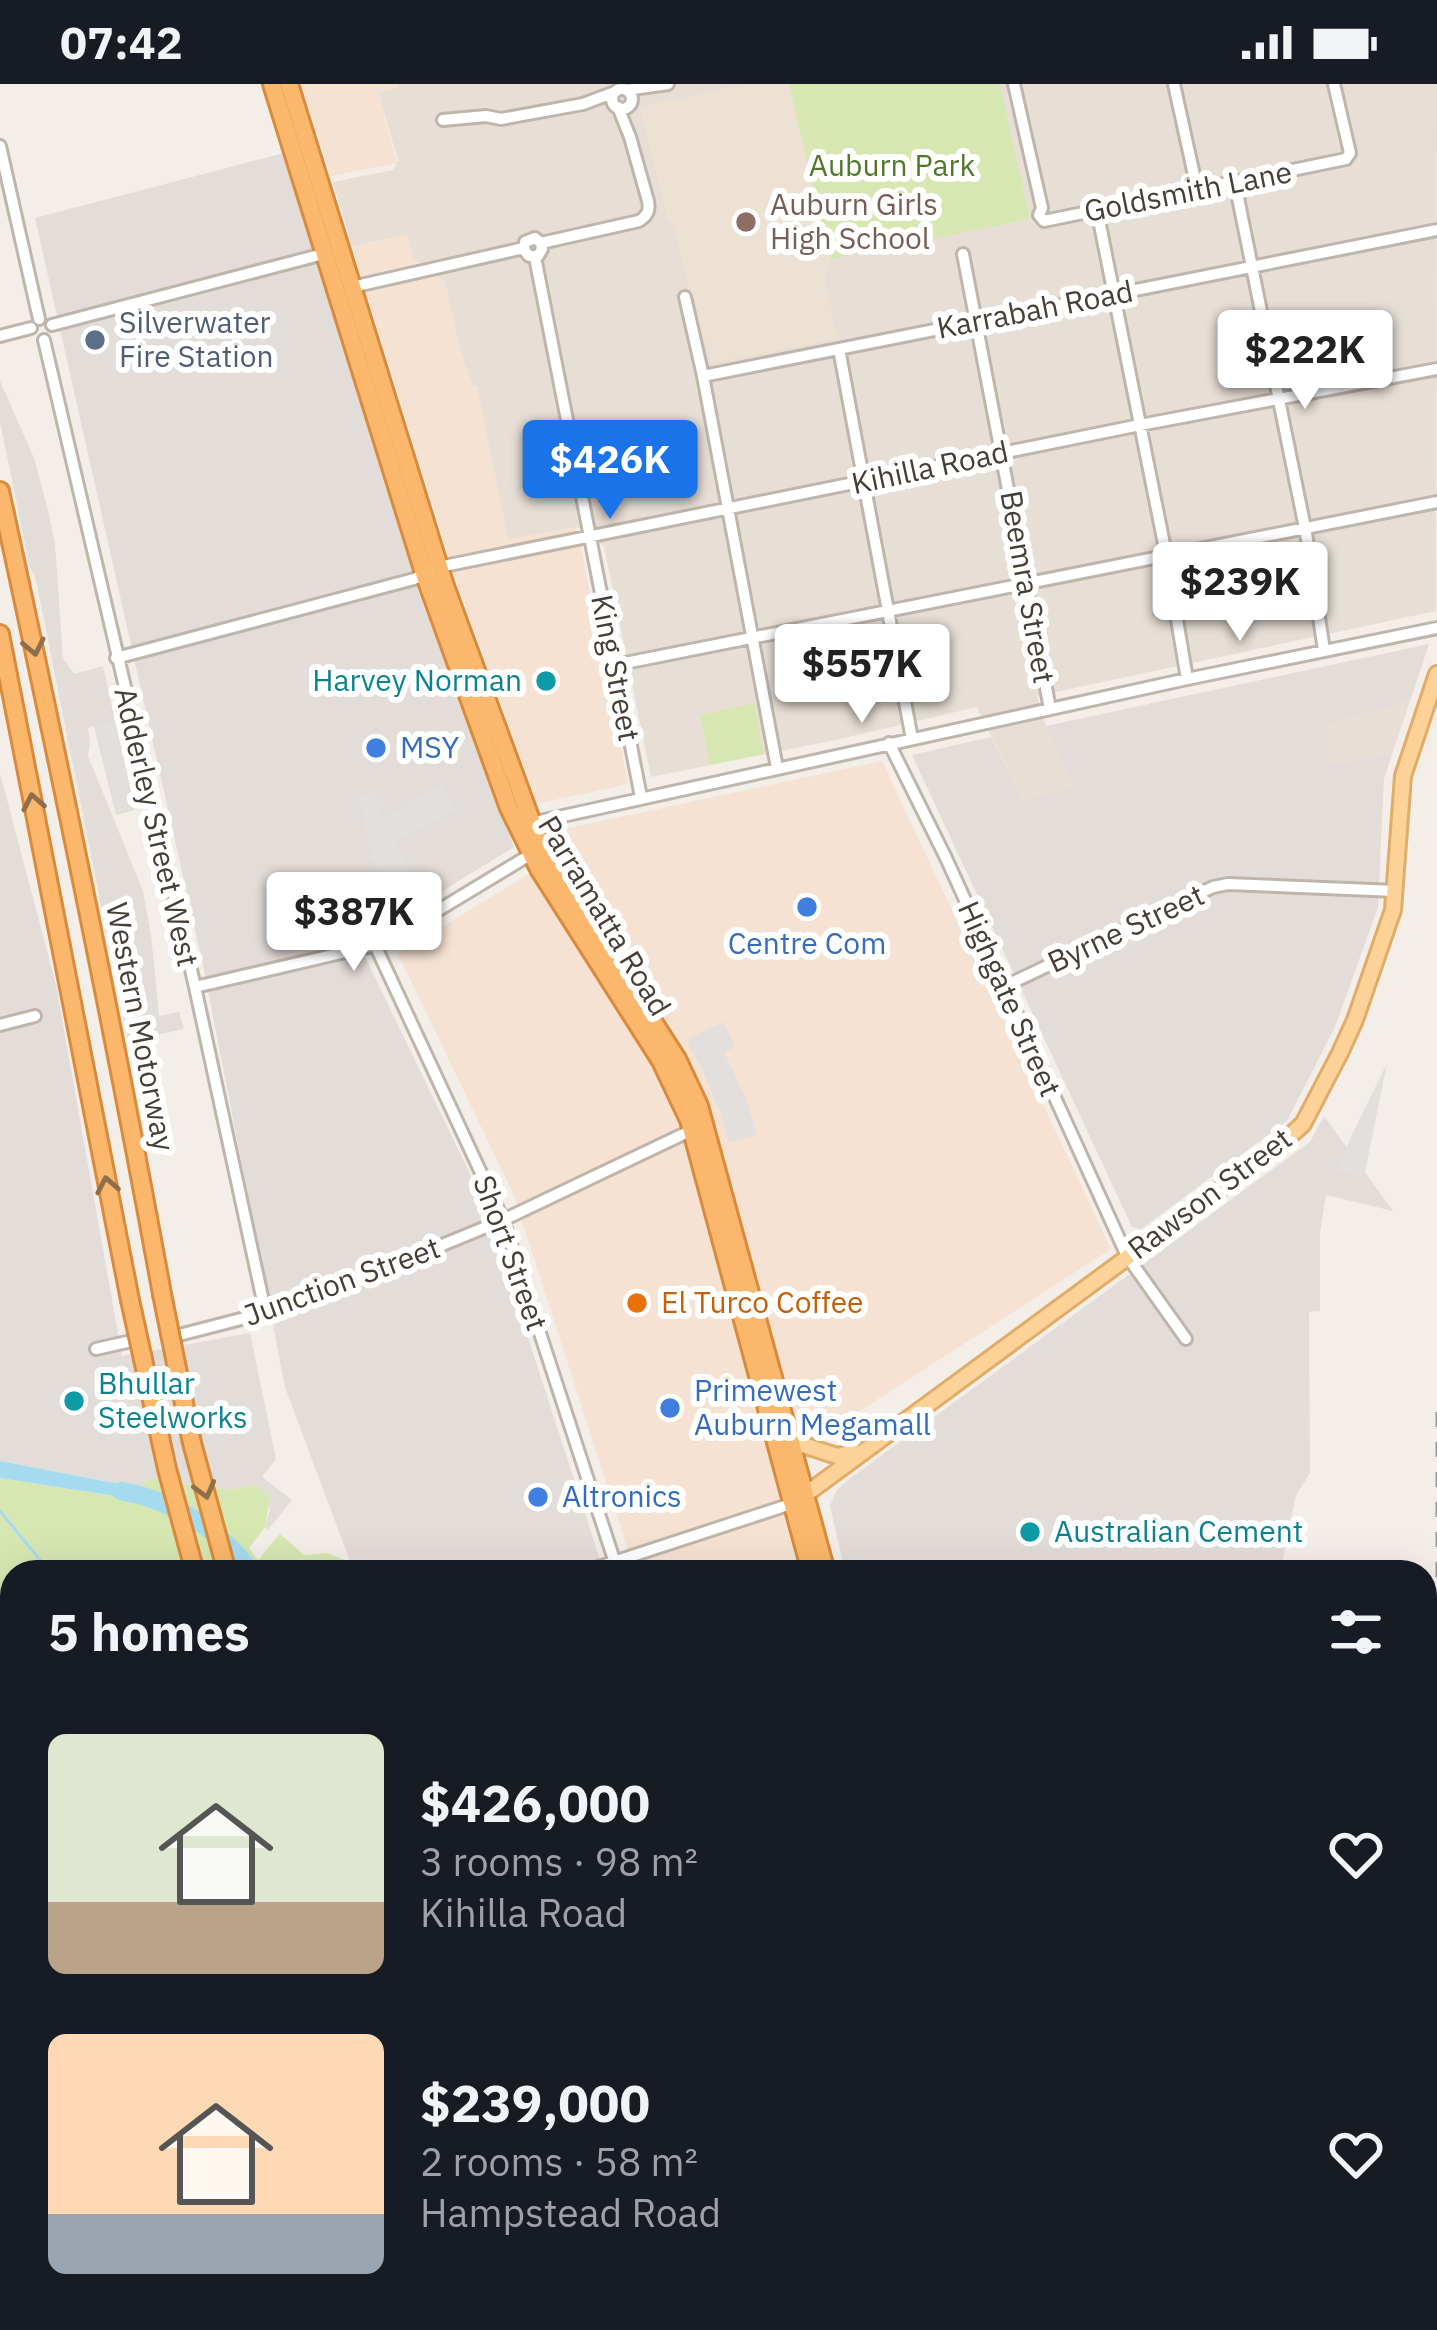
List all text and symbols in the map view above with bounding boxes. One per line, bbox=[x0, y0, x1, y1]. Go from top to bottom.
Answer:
text: 07:42 bbox=[60, 13, 183, 71]
park label: Auburn Park bbox=[809, 145, 975, 184]
street label: Goldsmith Lane bbox=[1081, 151, 1295, 230]
place label: Auburn Girls High School bbox=[770, 184, 938, 257]
marker: Auburn Girls High School bbox=[733, 209, 759, 235]
street label: Karrabah Road bbox=[933, 270, 1136, 347]
place label: Silverwater Fire Station bbox=[119, 302, 274, 375]
pin: $222K bbox=[1221, 310, 1389, 412]
text: $222K bbox=[1245, 323, 1365, 374]
marker: Silverwater Fire Station bbox=[82, 327, 108, 353]
pin: $426K bbox=[526, 420, 694, 522]
street label: Kihilla Road bbox=[848, 431, 1012, 502]
text: $426K bbox=[550, 433, 670, 484]
street label: Beemra Street bbox=[992, 487, 1065, 686]
pin: $239K bbox=[1156, 542, 1324, 644]
text: $239K bbox=[1180, 555, 1300, 606]
street label: King Street bbox=[583, 591, 650, 744]
pin: $557K bbox=[778, 624, 946, 726]
one-way arrow bbox=[20, 636, 45, 656]
text: $557K bbox=[802, 637, 922, 688]
place label: Harvey Norman bbox=[312, 660, 522, 699]
marker: Harvey Norman bbox=[533, 668, 559, 694]
street label: Adderley Street West bbox=[106, 683, 209, 970]
place label: MSY bbox=[400, 727, 459, 766]
marker: MSY bbox=[363, 735, 389, 761]
one-way arrow bbox=[21, 792, 47, 812]
street label: Parramatta Road bbox=[530, 808, 680, 1023]
pin: $387K bbox=[270, 872, 438, 974]
street label: Byrne Street bbox=[1041, 874, 1210, 981]
text: $387K bbox=[294, 885, 414, 936]
marker: Centre Com bbox=[794, 894, 820, 920]
street label: Highgate Street bbox=[950, 895, 1071, 1102]
street label: Western Motorway bbox=[98, 899, 185, 1154]
place label: Centre Com bbox=[728, 923, 886, 962]
street label: Rawson Street bbox=[1119, 1118, 1299, 1267]
street label: Short Street bbox=[465, 1170, 557, 1335]
one-way arrow bbox=[95, 1175, 121, 1195]
street label: Junction Street bbox=[238, 1227, 445, 1334]
place label: El Turco Coffee bbox=[661, 1282, 864, 1321]
marker: El Turco Coffee bbox=[624, 1290, 650, 1316]
place label: Bhullar Steelworks bbox=[98, 1363, 248, 1436]
place label: Primewest Auburn Megamall bbox=[694, 1370, 931, 1443]
marker: Bhullar Steelworks bbox=[61, 1388, 87, 1414]
marker: Primewest Auburn Megamall bbox=[657, 1395, 683, 1421]
place label: Altronics bbox=[562, 1476, 682, 1515]
one-way arrow bbox=[191, 1480, 216, 1500]
marker: Altronics bbox=[525, 1484, 551, 1510]
place label: Australian Cement bbox=[1054, 1511, 1303, 1550]
marker: Australian Cement bbox=[1017, 1519, 1043, 1545]
text: 5 homes bbox=[48, 1599, 250, 1665]
icon: filters bbox=[1323, 1599, 1389, 1665]
text: $426,000 bbox=[420, 1770, 650, 1836]
icon: home bbox=[144, 1782, 288, 1926]
icon: heart bbox=[1323, 1821, 1389, 1887]
text: 3 rooms · 98 m² bbox=[420, 1836, 698, 1887]
text: Kihilla Road bbox=[420, 1887, 627, 1938]
text: $239,000 bbox=[420, 2070, 650, 2136]
icon: home bbox=[144, 2082, 288, 2226]
icon: heart bbox=[1323, 2121, 1389, 2187]
text: 2 rooms · 58 m² bbox=[420, 2136, 698, 2187]
text: Hampstead Road bbox=[420, 2187, 721, 2238]

